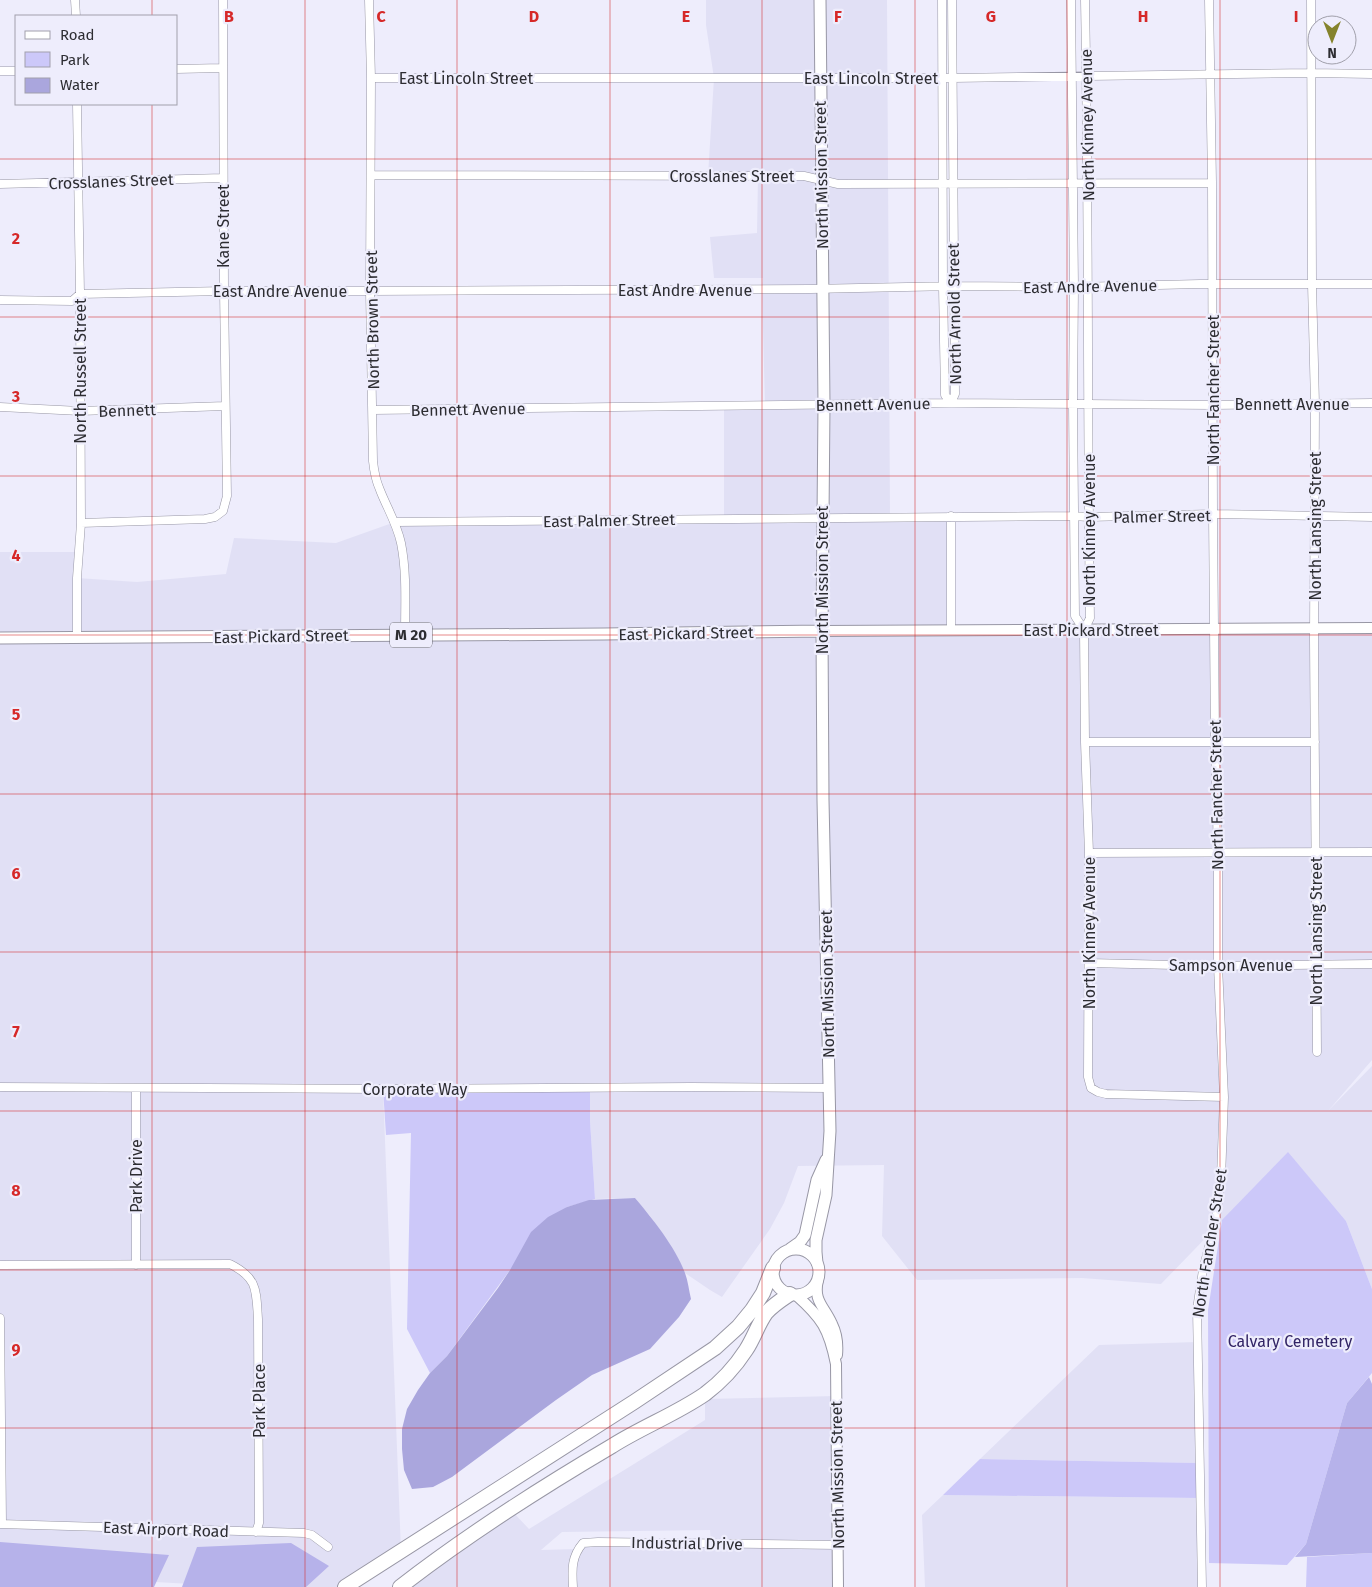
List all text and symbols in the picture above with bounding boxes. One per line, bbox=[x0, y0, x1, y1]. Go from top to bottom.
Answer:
text: B bbox=[224, 7, 234, 26]
text: C bbox=[376, 7, 386, 26]
text: D bbox=[529, 7, 539, 26]
text: E bbox=[682, 7, 690, 26]
text: F bbox=[834, 7, 842, 26]
text: G bbox=[986, 7, 996, 26]
text: H bbox=[1138, 7, 1148, 26]
text: I bbox=[1294, 7, 1298, 26]
legend bbox=[15, 15, 178, 105]
north arrow bbox=[1307, 15, 1357, 65]
text: Road bbox=[60, 26, 95, 44]
text: N bbox=[1327, 44, 1337, 61]
street label: North Kinney Avenue bbox=[1077, 49, 1098, 201]
text: Park bbox=[60, 51, 90, 69]
street label: East Lincoln Street bbox=[399, 69, 534, 88]
street label: East Lincoln Street bbox=[804, 69, 939, 88]
text: Water bbox=[60, 76, 99, 94]
street label: North Mission Street bbox=[811, 100, 832, 249]
street label: Crosslanes Street bbox=[669, 167, 795, 186]
street label: Crosslanes Street bbox=[48, 170, 174, 193]
street label: Kane Street bbox=[214, 184, 233, 268]
text: 2 bbox=[12, 229, 20, 248]
street label: North Arnold Street bbox=[944, 243, 965, 385]
street label: North Brown Street bbox=[362, 250, 383, 390]
street label: East Andre Avenue bbox=[1023, 276, 1157, 297]
street label: East Andre Avenue bbox=[618, 281, 752, 300]
street label: East Andre Avenue bbox=[213, 282, 347, 301]
street label: North Russell Street bbox=[71, 298, 90, 444]
street label: North Fancher Street bbox=[1204, 315, 1223, 465]
text: 3 bbox=[11, 387, 20, 406]
street label: Bennett Avenue bbox=[815, 394, 931, 415]
street label: Bennett Avenue bbox=[1235, 395, 1349, 414]
street label: Bennett Avenue bbox=[410, 399, 526, 420]
street label: Bennett bbox=[98, 400, 156, 421]
street label: North Lansing Street bbox=[1306, 451, 1325, 601]
street label: North Kinney Avenue bbox=[1080, 454, 1099, 606]
street label: North Mission Street bbox=[813, 506, 832, 654]
street label: Palmer Street bbox=[1113, 506, 1211, 527]
street label: East Palmer Street bbox=[543, 510, 676, 531]
text: 4 bbox=[11, 546, 21, 565]
street label: East Pickard Street bbox=[1023, 621, 1159, 640]
road number: M 20 bbox=[390, 622, 432, 648]
street label: East Pickard Street bbox=[618, 623, 754, 644]
street label: East Pickard Street bbox=[213, 626, 349, 647]
text: 5 bbox=[12, 705, 21, 724]
street label: North Fancher Street bbox=[1206, 719, 1227, 870]
street label: North Lansing Street bbox=[1307, 856, 1326, 1006]
street label: North Kinney Avenue bbox=[1080, 857, 1099, 1009]
text: 6 bbox=[11, 864, 21, 883]
street label: North Mission Street bbox=[817, 909, 838, 1058]
street label: Sampson Avenue bbox=[1169, 956, 1293, 975]
text: 7 bbox=[12, 1022, 20, 1041]
street label: Corporate Way bbox=[363, 1080, 468, 1099]
street label: Park Drive bbox=[127, 1139, 146, 1213]
street label: North Fancher Street bbox=[1188, 1167, 1231, 1319]
text: 8 bbox=[11, 1181, 21, 1200]
park label: Calvary Cemetery bbox=[1228, 1332, 1352, 1351]
text: 9 bbox=[12, 1340, 21, 1359]
street label: Park Place bbox=[250, 1364, 269, 1438]
street label: North Mission Street bbox=[827, 1400, 848, 1549]
street label: East Airport Road bbox=[103, 1518, 229, 1541]
street label: Industrial Drive bbox=[631, 1533, 743, 1554]

